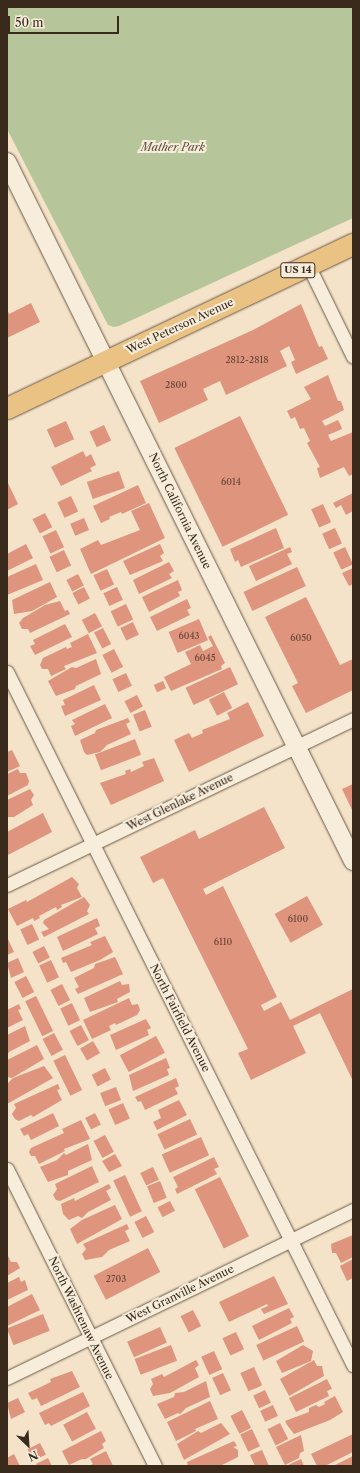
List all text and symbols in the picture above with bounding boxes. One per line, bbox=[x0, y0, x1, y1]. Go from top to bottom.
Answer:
scale bar bbox=[10, 8, 121, 34]
text: 50 m bbox=[15, 15, 44, 30]
park label: Mather Park bbox=[141, 140, 205, 154]
road number: US 14 bbox=[280, 262, 316, 278]
street label: West Peterson Avenue bbox=[124, 295, 236, 357]
house number: 2812-2818 bbox=[225, 355, 269, 365]
house number: 2800 bbox=[165, 380, 187, 390]
street label: North California Avenue bbox=[146, 451, 214, 571]
house number: 6014 bbox=[221, 477, 241, 487]
house number: 6043 bbox=[178, 631, 200, 641]
house number: 6050 bbox=[290, 633, 312, 643]
house number: 6045 bbox=[194, 653, 216, 663]
street label: West Glenlake Avenue bbox=[124, 770, 236, 834]
house number: 6100 bbox=[288, 914, 308, 924]
house number: 6110 bbox=[214, 937, 232, 947]
street label: North Fairfield Avenue bbox=[147, 962, 213, 1074]
street label: North Washtenaw Avenue bbox=[45, 1254, 117, 1382]
street label: West Granville Avenue bbox=[124, 1262, 236, 1326]
house number: 2703 bbox=[106, 1274, 126, 1284]
north arrow bbox=[8, 1425, 48, 1465]
text: N bbox=[26, 1448, 40, 1464]

